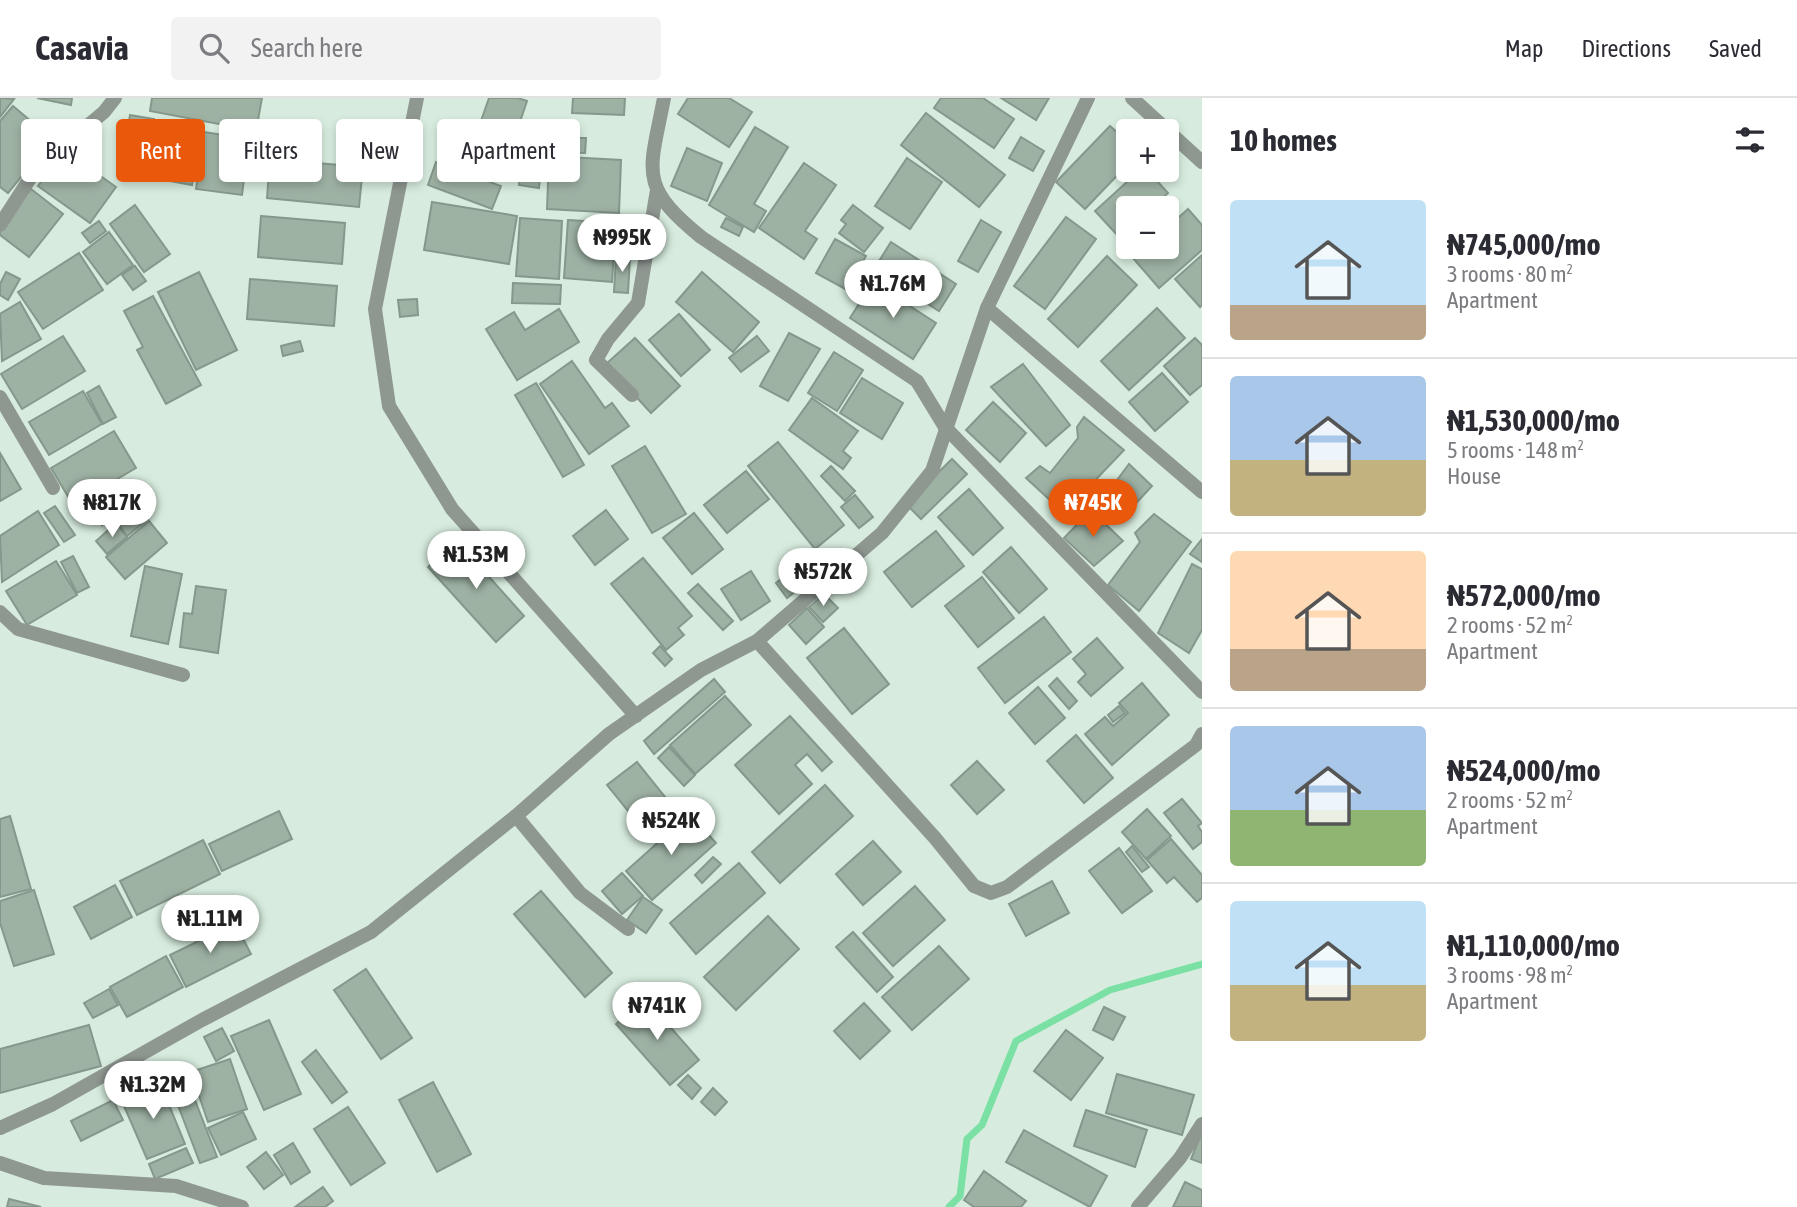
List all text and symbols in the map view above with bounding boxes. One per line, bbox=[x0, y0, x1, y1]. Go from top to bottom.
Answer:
search box bbox=[171, 17, 661, 80]
text: Casavia bbox=[35, 29, 129, 67]
icon: search bbox=[195, 29, 233, 67]
text: Search here bbox=[251, 33, 363, 63]
text: Map bbox=[1505, 35, 1543, 62]
text: Directions bbox=[1581, 35, 1671, 62]
text: Saved bbox=[1709, 35, 1762, 62]
chip: Buy bbox=[21, 119, 102, 182]
chip: Rent bbox=[116, 119, 205, 182]
chip: Filters bbox=[219, 119, 322, 182]
chip: New bbox=[336, 119, 423, 182]
chip: Apartment bbox=[437, 119, 580, 182]
map controls bbox=[1116, 119, 1179, 259]
button: + bbox=[1116, 119, 1179, 182]
icon: filters bbox=[1731, 121, 1769, 159]
text: 10 homes bbox=[1230, 123, 1337, 157]
button: − bbox=[1116, 196, 1179, 259]
pin: ₦995K bbox=[573, 214, 671, 274]
text: ₦995K bbox=[593, 224, 651, 250]
text: ₦745,000/mo bbox=[1447, 227, 1600, 261]
icon: home bbox=[1286, 228, 1370, 312]
pin: ₦1.76M bbox=[836, 260, 950, 320]
text: 3 rooms · 80 m² bbox=[1447, 261, 1573, 287]
text: ₦1.76M bbox=[860, 270, 926, 296]
text: Apartment bbox=[1447, 287, 1538, 313]
text: ₦1,530,000/mo bbox=[1447, 403, 1620, 437]
icon: home bbox=[1286, 404, 1370, 488]
text: 5 rooms · 148 m² bbox=[1447, 437, 1584, 463]
text: House bbox=[1447, 463, 1501, 489]
pin: ₦817K bbox=[63, 480, 161, 539]
pin: ₦745K bbox=[1044, 480, 1142, 539]
text: ₦817K bbox=[83, 489, 141, 515]
text: ₦745K bbox=[1064, 489, 1122, 515]
pin: ₦1.53M bbox=[419, 532, 533, 591]
text: ₦1.53M bbox=[443, 541, 509, 567]
pin: ₦572K bbox=[774, 548, 872, 608]
text: ₦572K bbox=[794, 558, 852, 584]
text: ₦572,000/mo bbox=[1447, 578, 1600, 612]
icon: home bbox=[1286, 579, 1370, 663]
text: 2 rooms · 52 m² bbox=[1447, 612, 1573, 638]
text: Apartment bbox=[1447, 638, 1538, 664]
text: ₦524,000/mo bbox=[1447, 753, 1600, 787]
icon: home bbox=[1286, 754, 1370, 838]
text: 2 rooms · 52 m² bbox=[1447, 787, 1573, 813]
pin: ₦524K bbox=[622, 798, 720, 857]
text: ₦524K bbox=[642, 807, 700, 833]
text: Apartment bbox=[1447, 813, 1538, 839]
pin: ₦1.11M bbox=[153, 896, 267, 955]
text: ₦1.11M bbox=[177, 905, 243, 931]
text: ₦1,110,000/mo bbox=[1447, 928, 1620, 962]
icon: home bbox=[1286, 929, 1370, 1013]
text: 3 rooms · 98 m² bbox=[1447, 962, 1573, 988]
pin: ₦741K bbox=[608, 982, 706, 1042]
text: Apartment bbox=[1447, 988, 1538, 1014]
text: ₦741K bbox=[628, 992, 686, 1018]
pin: ₦1.32M bbox=[96, 1062, 210, 1121]
text: ₦1.32M bbox=[120, 1071, 186, 1097]

